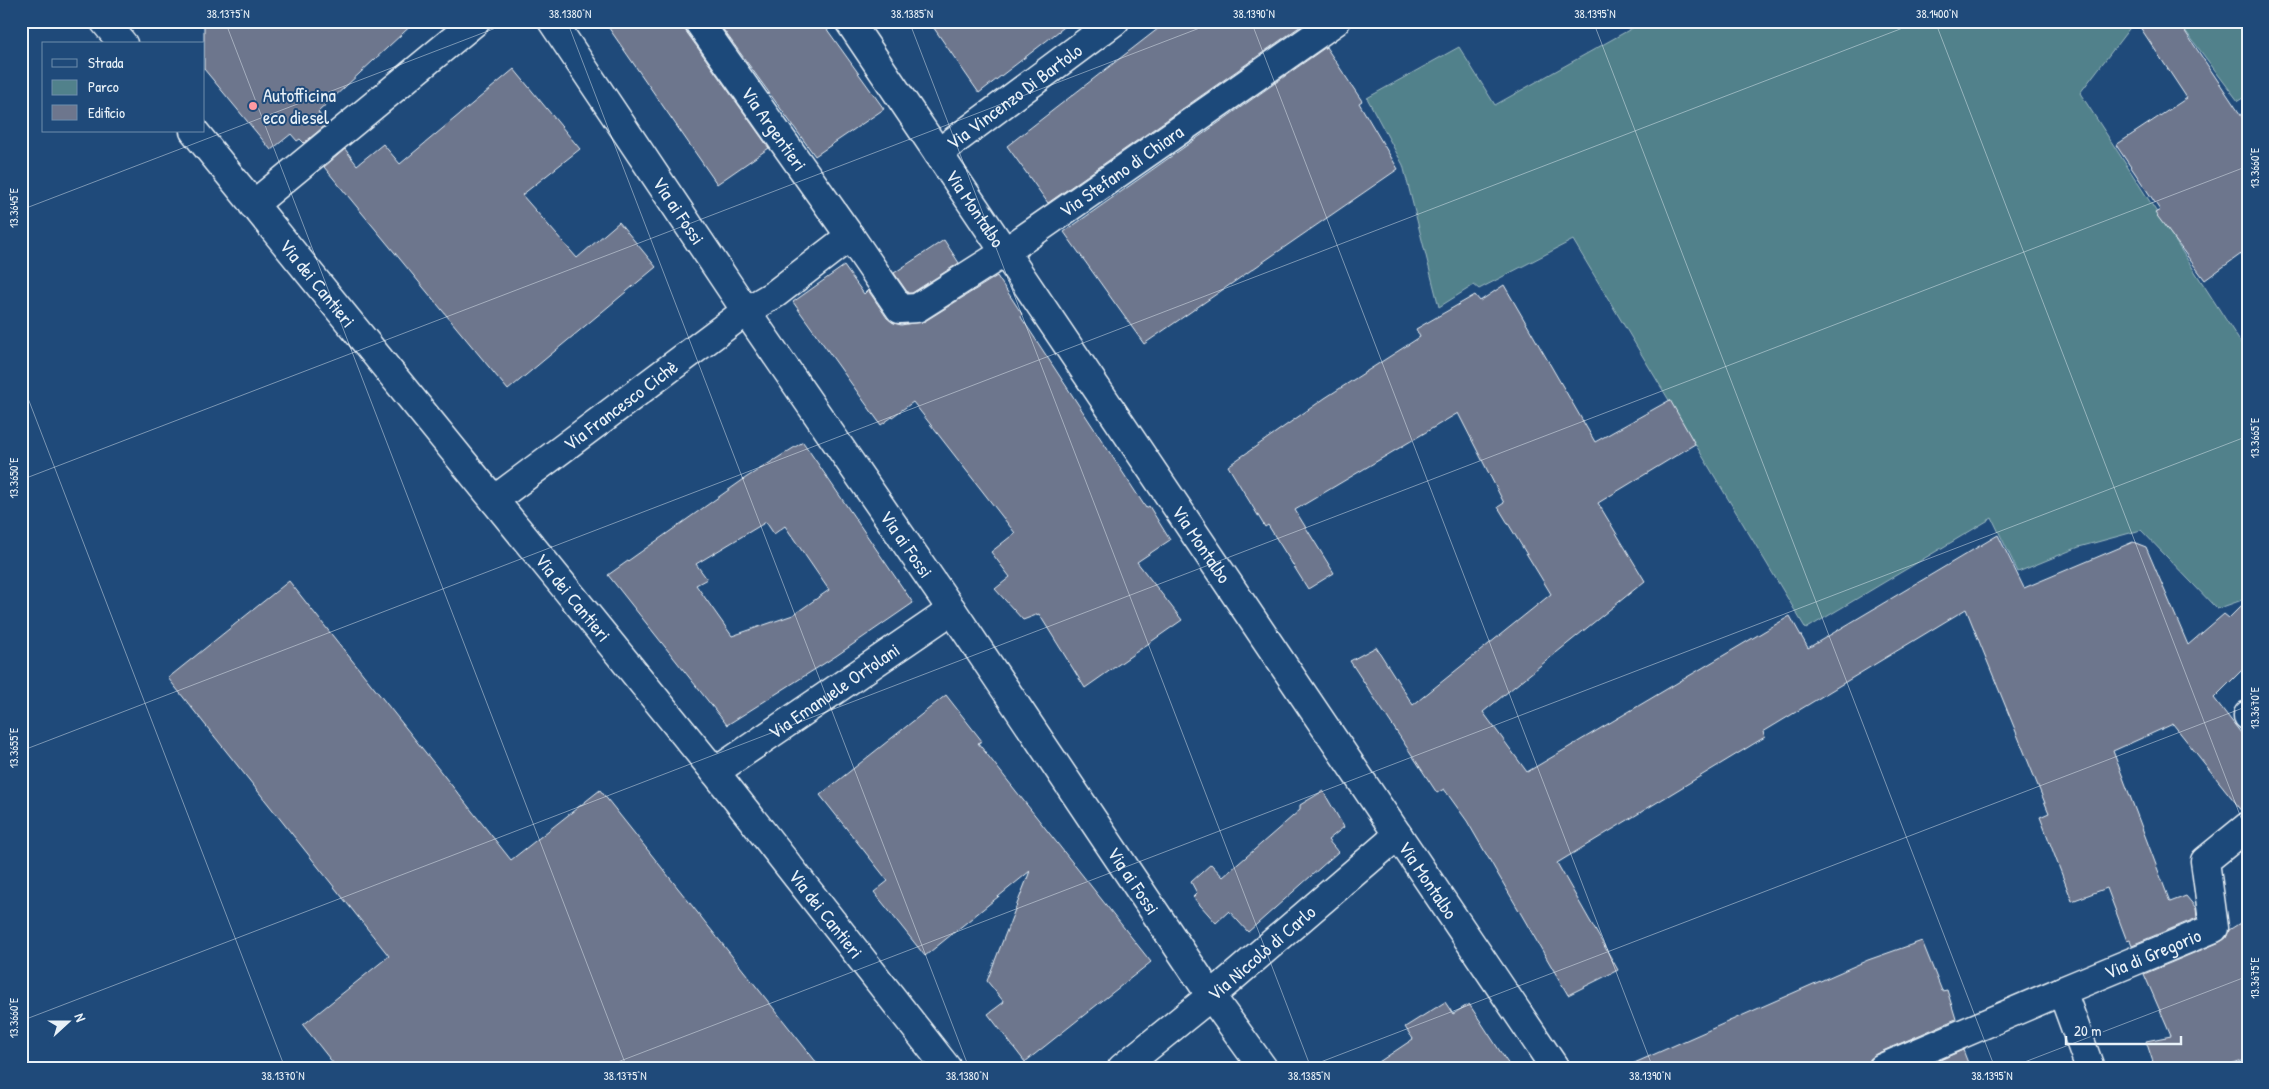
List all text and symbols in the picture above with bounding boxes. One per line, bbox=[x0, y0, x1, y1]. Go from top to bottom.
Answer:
text: 38.1375°N bbox=[206, 5, 250, 22]
text: 38.1380°N bbox=[549, 5, 591, 22]
text: 38.1385°N bbox=[891, 5, 933, 22]
text: 38.1390°N bbox=[1233, 5, 1275, 22]
text: 38.1395°N bbox=[1574, 5, 1616, 22]
text: 38.1400°N bbox=[1916, 5, 1958, 22]
street label: Via Vincenzo Di Bartolo bbox=[941, 37, 1088, 155]
legend bbox=[42, 42, 205, 132]
text: Strada bbox=[88, 52, 124, 73]
text: Parco bbox=[88, 76, 119, 97]
street label: Via Argentieri bbox=[735, 81, 813, 176]
place label: Autofficina eco diesel bbox=[263, 82, 337, 130]
marker: Autofficina eco diesel bbox=[247, 100, 259, 112]
text: Edificio bbox=[88, 102, 125, 123]
street label: Via Stefano di Chiara bbox=[1054, 118, 1189, 223]
text: 13.3660°E bbox=[2246, 147, 2263, 188]
street label: Via Montalbo bbox=[940, 164, 1011, 253]
street label: Via ai Fossi bbox=[647, 171, 711, 250]
text: 13.3645°E bbox=[5, 187, 22, 228]
street label: Via dei Cantieri bbox=[274, 233, 361, 333]
street label: Via Francesco Cichè bbox=[558, 354, 683, 457]
text: 13.3665°E bbox=[2246, 417, 2263, 458]
text: 13.3650°E bbox=[5, 457, 22, 499]
street label: Via Montalbo bbox=[1166, 500, 1238, 589]
street label: Via ai Fossi bbox=[874, 505, 939, 583]
street label: Via dei Cantieri bbox=[529, 548, 617, 647]
street label: Via Emanuele Ortolani bbox=[763, 637, 905, 745]
text: 13.3670°E bbox=[2246, 686, 2263, 729]
text: 13.3655°E bbox=[5, 727, 22, 768]
street label: Via Montalbo bbox=[1393, 836, 1464, 924]
street label: Via ai Fossi bbox=[1102, 842, 1166, 920]
street label: Via dei Cantieri bbox=[783, 864, 869, 964]
street label: Via Niccolò di Carlo bbox=[1202, 899, 1321, 1006]
street label: Via di Gregorio bbox=[2100, 922, 2205, 985]
text: 13.3675°E bbox=[2246, 957, 2263, 999]
north arrow bbox=[42, 996, 92, 1046]
text: 13.3660°E bbox=[5, 997, 22, 1038]
text: N bbox=[70, 1010, 91, 1025]
scale bar bbox=[2066, 1014, 2182, 1046]
text: 20 m bbox=[2074, 1020, 2101, 1041]
text: 38.1370°N bbox=[261, 1067, 305, 1084]
text: 38.1375°N bbox=[603, 1067, 647, 1084]
text: 38.1380°N bbox=[946, 1067, 988, 1084]
text: 38.1385°N bbox=[1288, 1067, 1330, 1084]
text: 38.1390°N bbox=[1629, 1067, 1671, 1084]
text: 38.1395°N bbox=[1971, 1067, 2013, 1084]

